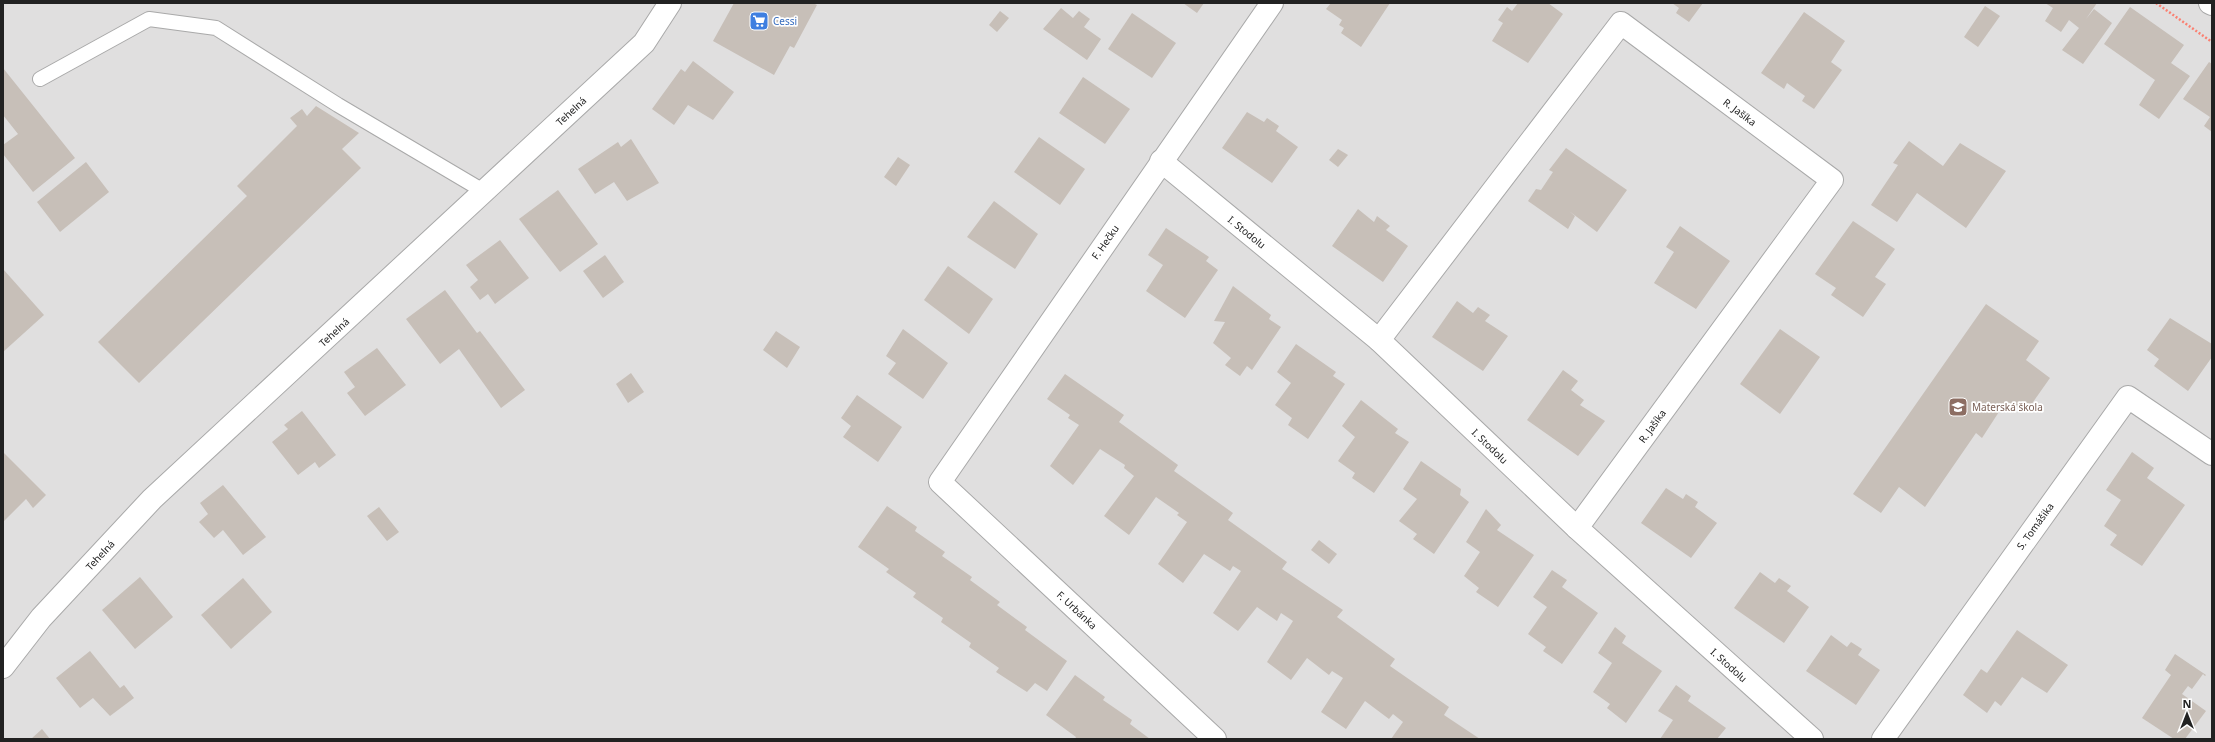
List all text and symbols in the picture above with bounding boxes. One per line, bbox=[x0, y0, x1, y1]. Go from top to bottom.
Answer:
supermarket icon: Cessi bbox=[748, 10, 770, 32]
place label: Cessi bbox=[773, 14, 797, 28]
street label: Tehelná bbox=[553, 93, 589, 129]
street label: R. Jašíka bbox=[1721, 95, 1759, 129]
street label: I. Stodolu bbox=[1225, 212, 1269, 252]
street label: F. Hečku bbox=[1088, 222, 1122, 262]
street label: Tehelná bbox=[316, 314, 352, 350]
school or university icon: Materská škola bbox=[1947, 396, 1969, 418]
place label: Materská škola bbox=[1972, 400, 2043, 414]
street label: R. Jašíka bbox=[1635, 406, 1669, 446]
street label: I. Stodolu bbox=[1469, 425, 1511, 467]
street label: S. Tomášika bbox=[2013, 500, 2057, 552]
street label: Tehelná bbox=[82, 537, 118, 573]
street label: F. Urbánka bbox=[1054, 588, 1100, 632]
street label: I. Stodolu bbox=[1708, 645, 1750, 685]
north arrow bbox=[2167, 694, 2207, 734]
text: N bbox=[2183, 696, 2191, 711]

